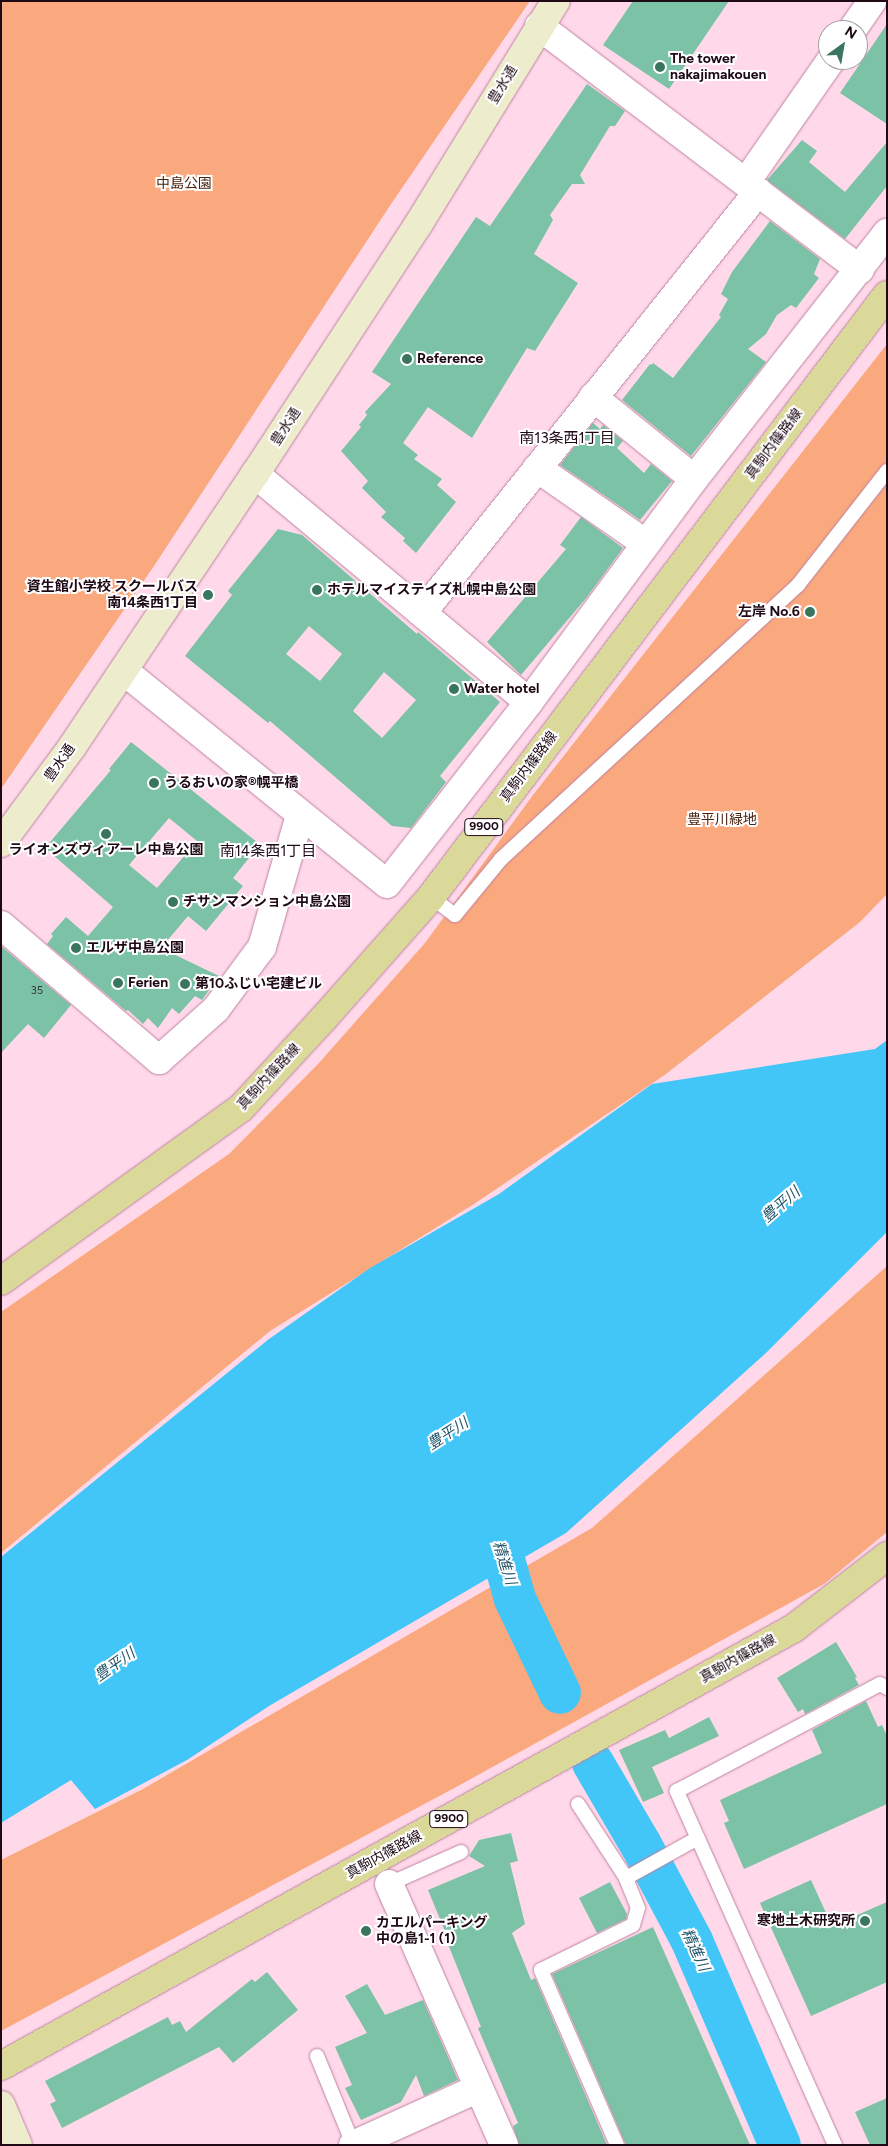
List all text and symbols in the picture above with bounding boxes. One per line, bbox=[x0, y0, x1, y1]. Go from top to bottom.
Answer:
north arrow bbox=[818, 20, 868, 70]
text: N bbox=[842, 23, 860, 43]
place label: The tower nakajimakouen bbox=[670, 51, 766, 84]
marker: The tower nakajimakouen bbox=[654, 61, 666, 73]
street label: 豊水通 bbox=[485, 63, 521, 107]
park label: 中島公園 bbox=[156, 176, 212, 192]
place label: Reference bbox=[417, 351, 483, 367]
marker: Reference bbox=[401, 353, 413, 365]
street label: 豊水通 bbox=[268, 405, 304, 449]
street label: 真駒内篠路線 bbox=[742, 405, 806, 483]
district label: 南13条西1丁目 bbox=[519, 430, 615, 448]
place label: 資生館小学校 スクールバス 南14条西1丁目 bbox=[27, 579, 198, 612]
place label: ホテルマイステイズ札幌中島公園 bbox=[327, 582, 537, 598]
marker: ホテルマイステイズ札幌中島公園 bbox=[311, 584, 323, 596]
marker: 資生館小学校 スクールバス 南14条西1丁目 bbox=[202, 589, 214, 601]
place label: 左岸 No.6 bbox=[738, 604, 800, 620]
marker: 左岸 No.6 bbox=[804, 606, 816, 618]
place label: Water hotel bbox=[464, 681, 539, 697]
marker: Water hotel bbox=[448, 683, 460, 695]
street label: 真駒内篠路線 bbox=[497, 728, 561, 806]
street label: 豊水通 bbox=[41, 741, 79, 785]
place label: うるおいの家®幌平橋 bbox=[164, 775, 299, 791]
marker: うるおいの家®幌平橋 bbox=[148, 777, 160, 789]
park label: 豊平川緑地 bbox=[687, 812, 757, 828]
road number: 9900 bbox=[464, 818, 504, 836]
marker: ライオンズヴィアーレ中島公園 bbox=[100, 828, 112, 840]
place label: ライオンズヴィアーレ中島公園 bbox=[8, 842, 204, 858]
district label: 南14条西1丁目 bbox=[220, 843, 316, 861]
place label: チサンマンション中島公園 bbox=[183, 894, 351, 910]
marker: チサンマンション中島公園 bbox=[167, 896, 179, 908]
place label: エルザ中島公園 bbox=[86, 940, 184, 956]
marker: エルザ中島公園 bbox=[70, 942, 82, 954]
place label: Ferien bbox=[128, 975, 168, 991]
place label: 第10ふじい宅建ビル bbox=[195, 976, 322, 992]
marker: Ferien bbox=[112, 977, 124, 989]
marker: 第10ふじい宅建ビル bbox=[179, 978, 191, 990]
house number: 35 bbox=[31, 984, 43, 998]
street label: 真駒内篠路線 bbox=[234, 1041, 304, 1113]
water label: 豊平川 bbox=[758, 1183, 804, 1227]
water label: 豊平川 bbox=[424, 1414, 472, 1454]
water label: 精進川 bbox=[488, 1539, 520, 1587]
street label: 真駒内篠路線 bbox=[697, 1631, 779, 1687]
water label: 豊平川 bbox=[91, 1645, 139, 1685]
road number: 9900 bbox=[429, 1810, 469, 1828]
street label: 真駒内篠路線 bbox=[343, 1827, 425, 1883]
place label: 寒地土木研究所 bbox=[757, 1913, 855, 1929]
place label: カエルパーキング 中の島1-1 (1) bbox=[376, 1915, 488, 1948]
marker: 寒地土木研究所 bbox=[859, 1915, 871, 1927]
marker: カエルパーキング 中の島1-1 (1) bbox=[360, 1925, 372, 1937]
water label: 精進川 bbox=[677, 1926, 713, 1974]

